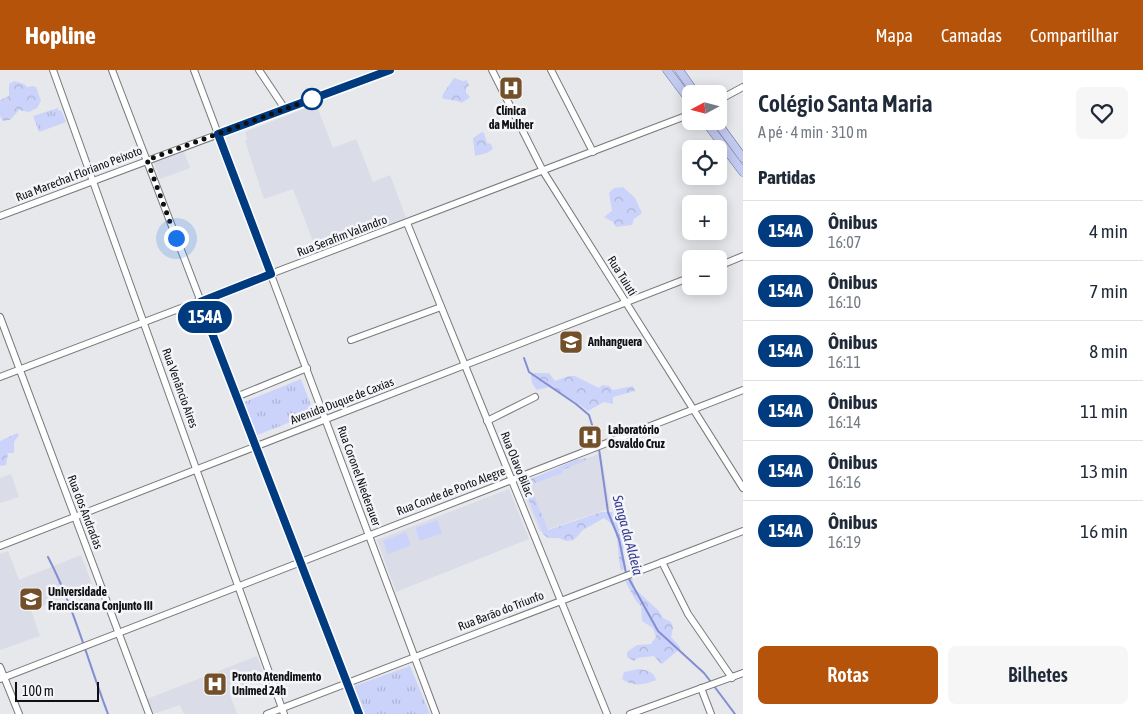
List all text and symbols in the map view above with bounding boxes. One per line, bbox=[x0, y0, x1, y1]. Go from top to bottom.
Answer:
text: Hopline bbox=[25, 22, 96, 49]
text: Mapa bbox=[876, 25, 913, 46]
text: Camadas bbox=[941, 25, 1002, 46]
text: Compartilhar bbox=[1030, 25, 1118, 46]
hospital icon: Clínica da Mulher bbox=[498, 75, 524, 101]
north arrow bbox=[682, 85, 728, 130]
map controls bbox=[682, 85, 727, 295]
button: heart bbox=[1076, 87, 1128, 139]
unlabelled marker bbox=[301, 88, 323, 110]
text: Colégio Santa Maria bbox=[758, 90, 933, 117]
place label: Clínica da Mulher bbox=[489, 104, 534, 132]
text: A pé · 4 min · 310 m bbox=[758, 123, 867, 141]
button: locate bbox=[682, 140, 727, 185]
street label: Rua Marechal Floriano Peixoto bbox=[14, 143, 144, 205]
text: Partidas bbox=[758, 166, 816, 188]
button: + bbox=[682, 195, 727, 240]
text: Ônibus bbox=[828, 211, 878, 233]
street label: Rua Serafim Valandro bbox=[295, 212, 389, 260]
text: 154A bbox=[768, 220, 803, 241]
text: 4 min bbox=[1089, 220, 1128, 242]
your location bbox=[164, 226, 189, 251]
text: 16:07 bbox=[828, 233, 861, 251]
button: − bbox=[682, 250, 727, 295]
street label: Rua Tuiuti bbox=[604, 254, 640, 298]
text: Ônibus bbox=[828, 271, 878, 293]
text: 154A bbox=[768, 280, 803, 301]
text: 7 min bbox=[1089, 280, 1128, 302]
text: 16:10 bbox=[828, 293, 861, 311]
line badge: 154A bbox=[170, 301, 240, 333]
text: 154A bbox=[188, 306, 222, 327]
school or university icon: Anhanguera bbox=[558, 329, 584, 355]
text: Ônibus bbox=[828, 331, 878, 353]
place label: Anhanguera bbox=[587, 335, 643, 349]
text: 154A bbox=[768, 340, 803, 361]
text: 8 min bbox=[1089, 340, 1128, 362]
street label: Rua Venâncio Aires bbox=[159, 346, 201, 430]
text: 16:11 bbox=[828, 353, 861, 371]
street label: Avenida Duque de Caxias bbox=[288, 375, 396, 427]
text: Ônibus bbox=[828, 391, 878, 413]
text: 154A bbox=[768, 400, 803, 421]
text: 11 min bbox=[1080, 400, 1128, 422]
text: 16:14 bbox=[828, 413, 861, 431]
place label: Laboratório Osvaldo Cruz bbox=[608, 423, 665, 451]
street label: Rua Coronel Niederauer bbox=[334, 424, 384, 528]
hospital icon: Laboratório Osvaldo Cruz bbox=[577, 424, 603, 450]
street label: Rua Olavo Bilac bbox=[498, 430, 537, 499]
text: Ônibus bbox=[828, 451, 878, 473]
text: 154A bbox=[768, 460, 803, 481]
text: 13 min bbox=[1080, 460, 1128, 482]
street label: Rua Conde de Porto Alegre bbox=[395, 464, 507, 518]
street label: Rua dos Andradas bbox=[64, 473, 106, 551]
text: 16:16 bbox=[828, 473, 861, 491]
water label: Sanga da Aldeia bbox=[609, 492, 646, 577]
text: Ônibus bbox=[828, 511, 878, 533]
text: 154A bbox=[768, 520, 803, 541]
text: 16 min bbox=[1080, 520, 1128, 542]
text: 16:19 bbox=[828, 533, 861, 551]
place label: Universidade Franciscana Conjunto III bbox=[48, 585, 153, 613]
school or university icon: Universidade Franciscana Conjunto III bbox=[18, 586, 44, 612]
street label: Rua Barão do Triunfo bbox=[456, 588, 546, 634]
button: Rotas bbox=[758, 646, 938, 704]
button: Bilhetes bbox=[948, 646, 1128, 704]
place label: Pronto Atendimento Unimed 24h bbox=[232, 670, 322, 698]
hospital icon: Pronto Atendimento Unimed 24h bbox=[202, 671, 228, 697]
scale bar bbox=[15, 679, 99, 702]
text: 100 m bbox=[22, 683, 54, 699]

